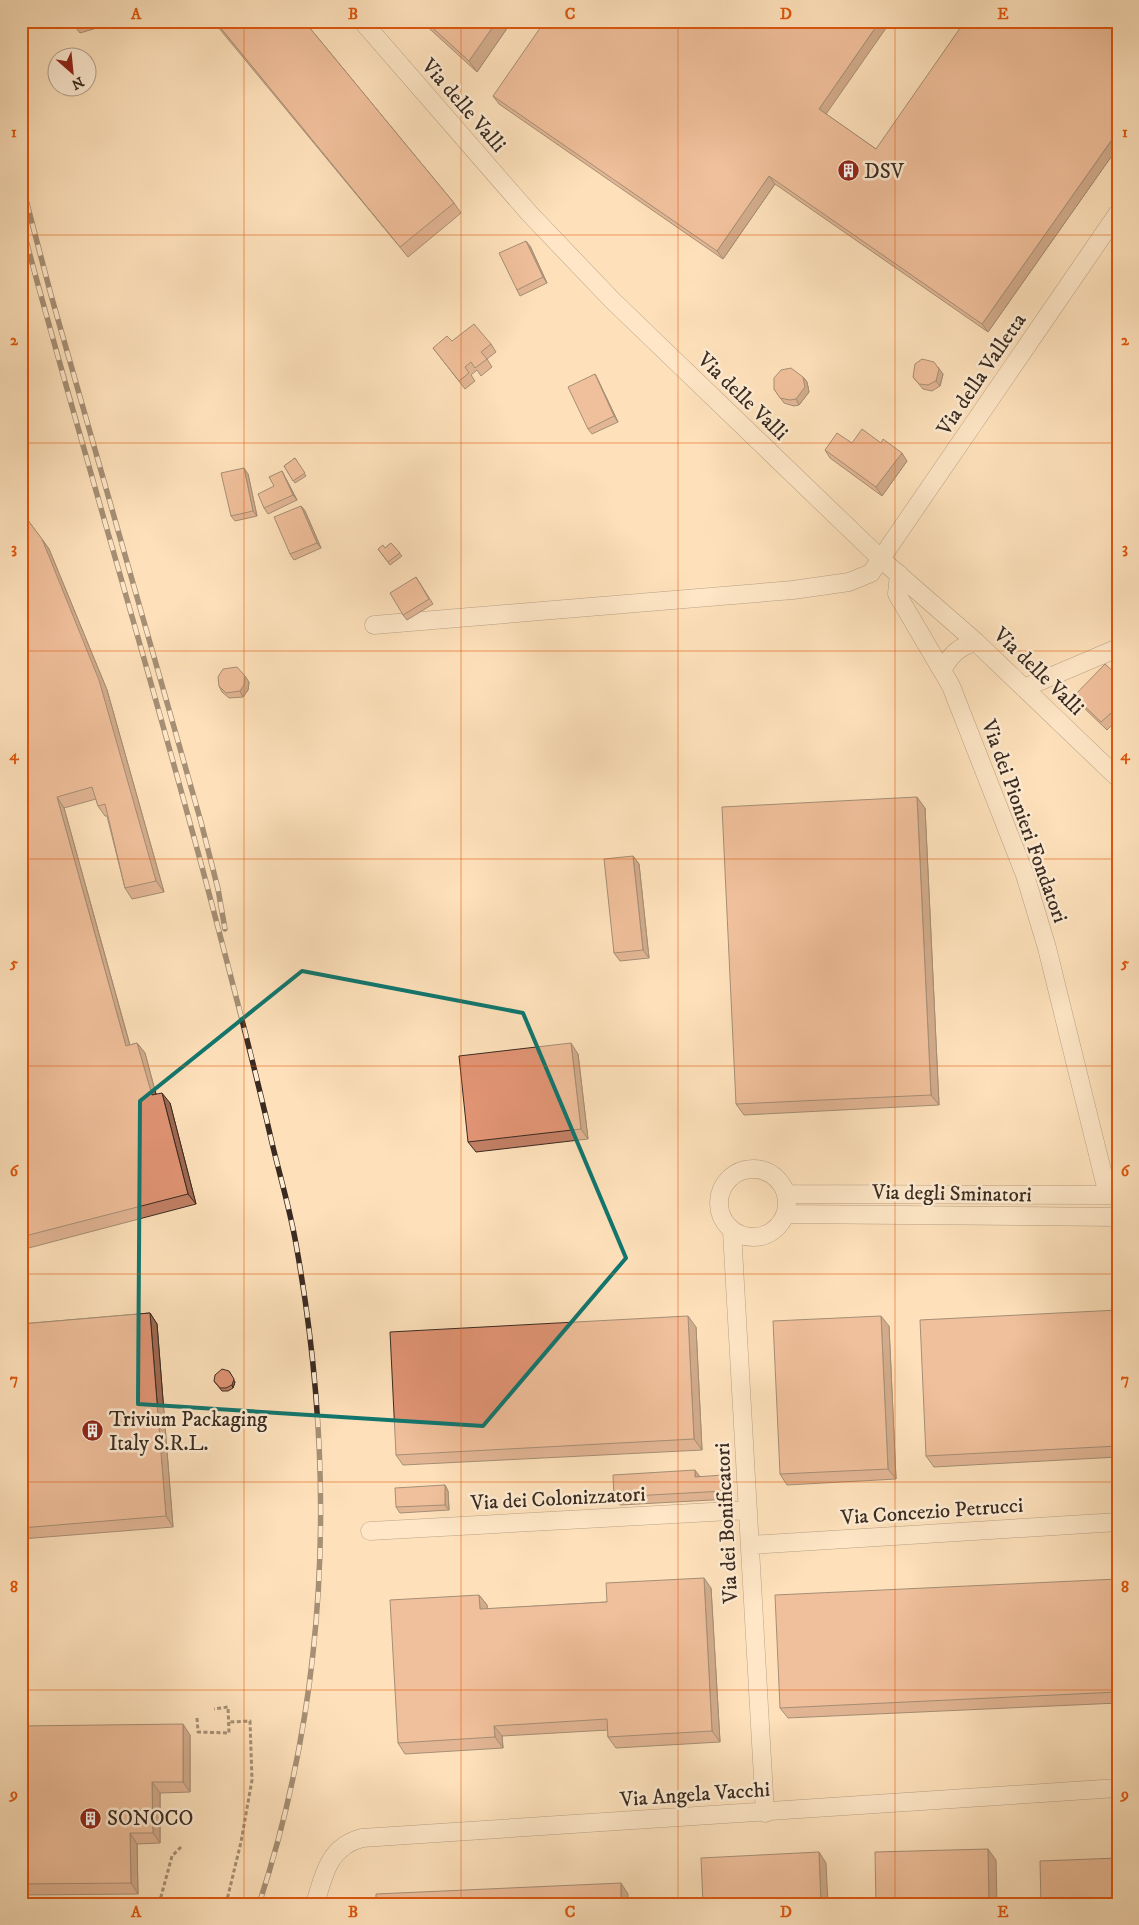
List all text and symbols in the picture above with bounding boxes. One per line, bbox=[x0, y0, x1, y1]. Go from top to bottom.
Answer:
text: A bbox=[130, 4, 142, 24]
text: B bbox=[348, 4, 358, 24]
text: C bbox=[565, 4, 575, 24]
text: D bbox=[780, 4, 792, 24]
text: E bbox=[997, 4, 1009, 24]
north arrow bbox=[48, 48, 98, 98]
street label: Via delle Valli bbox=[415, 53, 511, 158]
text: N bbox=[68, 72, 87, 94]
text: 1 bbox=[11, 122, 17, 142]
text: 1 bbox=[1122, 122, 1128, 142]
building icon: DSV bbox=[836, 159, 860, 183]
place label: DSV bbox=[864, 159, 905, 185]
street label: Via della Valletta bbox=[931, 308, 1032, 441]
text: 2 bbox=[10, 330, 19, 350]
text: 2 bbox=[1121, 330, 1130, 350]
street label: Via delle Valli bbox=[691, 346, 793, 446]
text: 3 bbox=[11, 538, 17, 558]
text: 3 bbox=[1122, 538, 1128, 558]
street label: Via delle Valli bbox=[987, 621, 1089, 721]
street label: Via dei Pionieri Fondatori bbox=[975, 715, 1073, 927]
text: 4 bbox=[8, 745, 19, 765]
text: 4 bbox=[1119, 745, 1130, 765]
text: 5 bbox=[9, 953, 18, 973]
text: 5 bbox=[1120, 953, 1129, 973]
text: 6 bbox=[10, 1161, 20, 1181]
text: 6 bbox=[1121, 1161, 1131, 1181]
street label: Via degli Sminatori bbox=[871, 1180, 1032, 1208]
text: 7 bbox=[10, 1369, 18, 1389]
text: 7 bbox=[1121, 1369, 1129, 1389]
place label: Trivium Packaging Italy S.R.L. bbox=[109, 1407, 268, 1457]
building icon: Trivium Packaging Italy S.R.L. bbox=[81, 1419, 105, 1443]
street label: Via dei Bonificatori bbox=[710, 1442, 744, 1605]
street label: Via dei Colonizzatori bbox=[469, 1481, 646, 1517]
street label: Via Concezio Petrucci bbox=[839, 1493, 1024, 1531]
text: 8 bbox=[10, 1577, 18, 1597]
text: 8 bbox=[1121, 1577, 1129, 1597]
street label: Via Angela Vacchi bbox=[618, 1777, 771, 1813]
text: 9 bbox=[9, 1784, 18, 1804]
text: 9 bbox=[1120, 1784, 1129, 1804]
building icon: SONOCO bbox=[79, 1806, 103, 1830]
place label: SONOCO bbox=[107, 1806, 193, 1832]
text: A bbox=[130, 1902, 142, 1922]
text: B bbox=[348, 1902, 358, 1922]
text: C bbox=[565, 1902, 575, 1922]
text: D bbox=[780, 1902, 792, 1922]
text: E bbox=[997, 1902, 1009, 1922]

